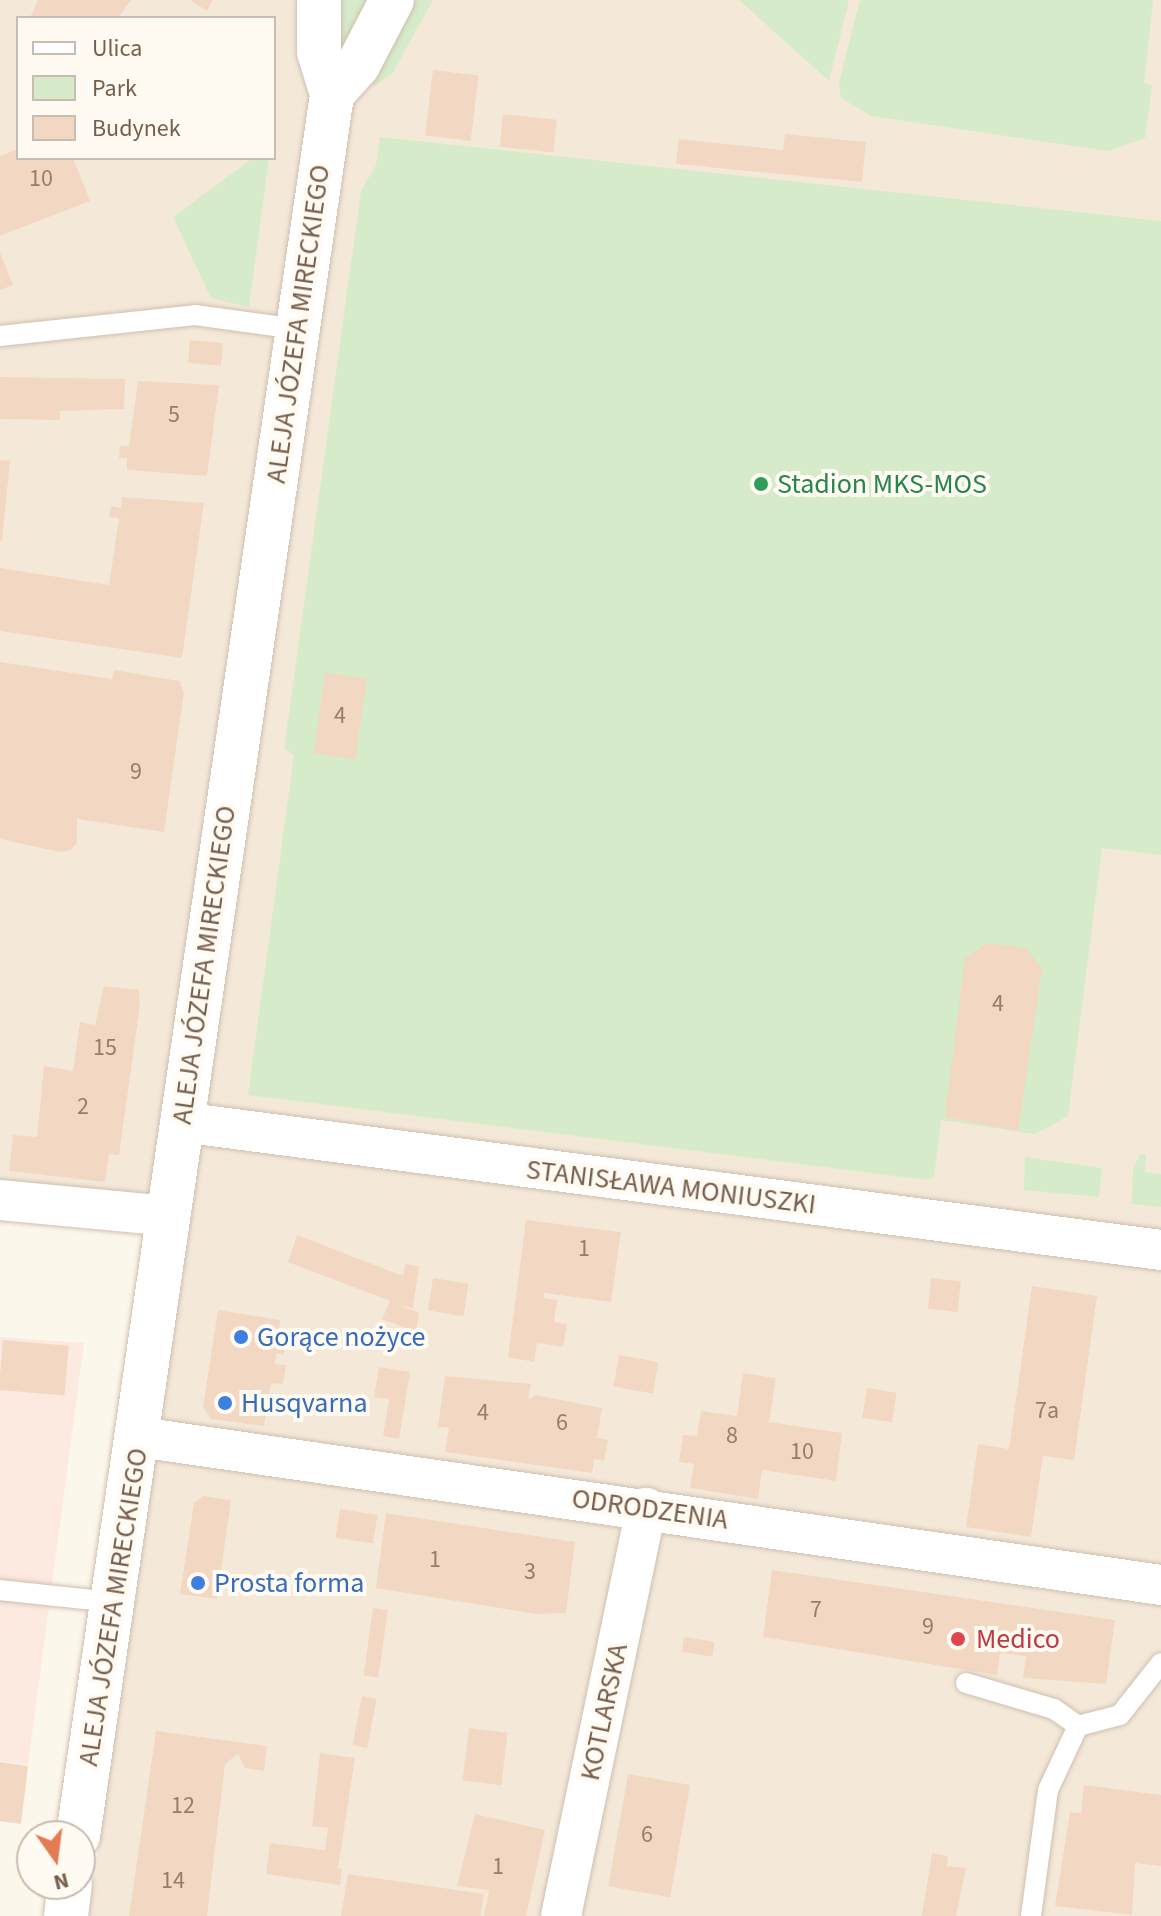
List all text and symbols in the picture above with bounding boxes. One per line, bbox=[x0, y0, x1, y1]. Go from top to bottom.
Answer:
legend bbox=[16, 16, 276, 160]
text: Ulica bbox=[92, 31, 142, 66]
text: Park bbox=[92, 71, 137, 106]
text: Budynek bbox=[92, 111, 181, 146]
street label: ALEJA JÓZEFA MIRECKIEGO bbox=[259, 163, 337, 485]
house number: 10 bbox=[29, 165, 53, 193]
house number: 5 bbox=[168, 401, 180, 429]
place label: Stadion MKS-MOS bbox=[777, 467, 987, 501]
marker: Stadion MKS-MOS bbox=[752, 475, 770, 493]
house number: 4 bbox=[334, 702, 346, 730]
house number: 9 bbox=[130, 758, 142, 786]
street label: ALEJA JÓZEFA MIRECKIEGO bbox=[165, 804, 243, 1126]
house number: 4 bbox=[992, 990, 1004, 1018]
house number: 15 bbox=[93, 1034, 117, 1062]
house number: 2 bbox=[77, 1093, 89, 1121]
street label: STANISŁAWA MONIUSZKI bbox=[524, 1153, 818, 1221]
house number: 1 bbox=[578, 1235, 590, 1263]
place label: Gorące nożyce bbox=[257, 1320, 425, 1354]
marker: Gorące nożyce bbox=[232, 1328, 250, 1346]
place label: Husqvarna bbox=[241, 1386, 368, 1420]
marker: Husqvarna bbox=[216, 1394, 234, 1412]
house number: 7a bbox=[1035, 1397, 1059, 1425]
house number: 4 bbox=[477, 1399, 489, 1427]
house number: 6 bbox=[556, 1409, 568, 1437]
house number: 8 bbox=[726, 1422, 738, 1450]
house number: 10 bbox=[790, 1438, 814, 1466]
street label: ALEJA JÓZEFA MIRECKIEGO bbox=[71, 1446, 155, 1768]
street label: ODRODZENIA bbox=[570, 1481, 730, 1537]
house number: 1 bbox=[429, 1546, 441, 1574]
house number: 3 bbox=[524, 1558, 536, 1586]
place label: Prosta forma bbox=[214, 1566, 364, 1600]
marker: Prosta forma bbox=[189, 1574, 207, 1592]
house number: 7 bbox=[810, 1596, 822, 1624]
house number: 9 bbox=[922, 1613, 934, 1641]
place label: Medico bbox=[976, 1622, 1060, 1656]
marker: Medico bbox=[947, 1628, 969, 1650]
street label: KOTLARSKA bbox=[573, 1640, 635, 1784]
house number: 12 bbox=[171, 1792, 195, 1820]
north arrow bbox=[16, 1820, 96, 1900]
house number: 6 bbox=[641, 1821, 653, 1849]
house number: 1 bbox=[492, 1853, 504, 1881]
text: N bbox=[50, 1864, 72, 1899]
house number: 14 bbox=[161, 1867, 185, 1895]

